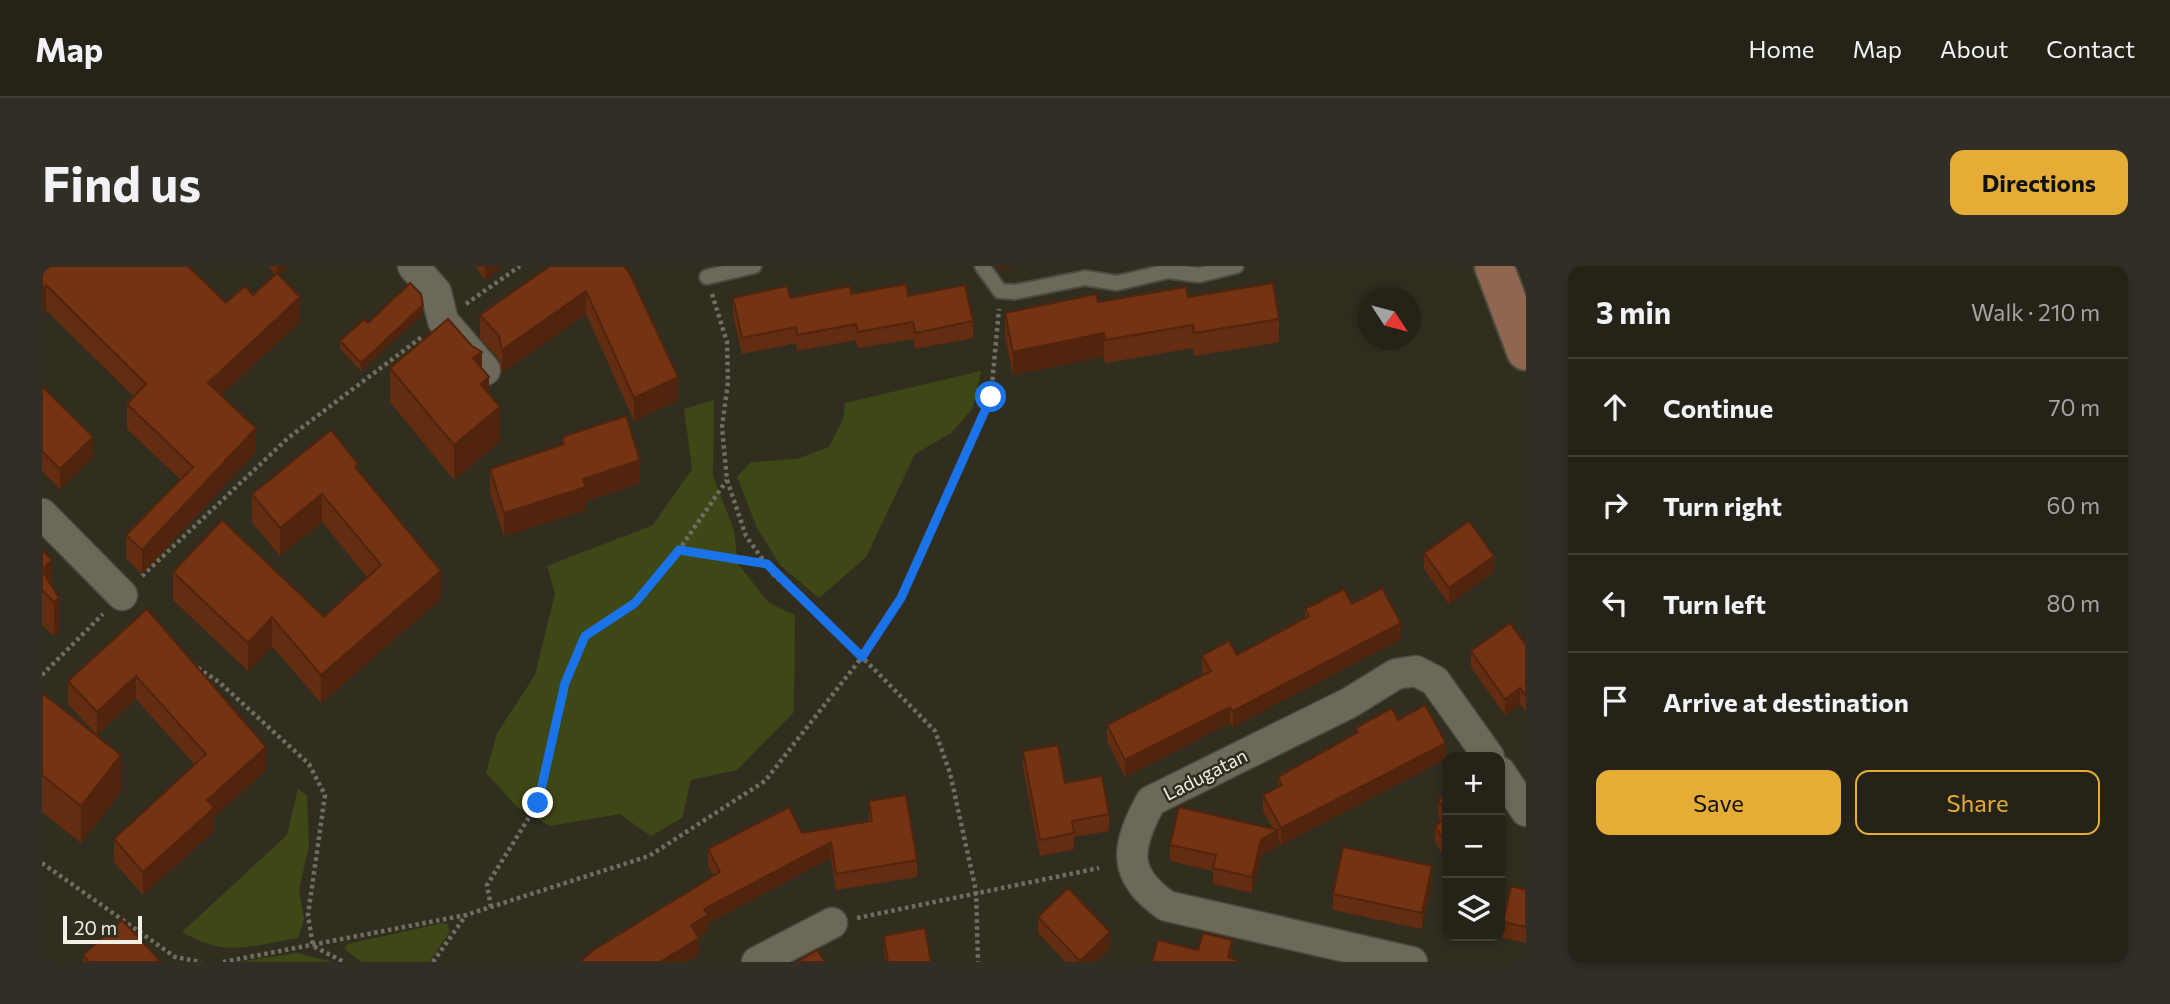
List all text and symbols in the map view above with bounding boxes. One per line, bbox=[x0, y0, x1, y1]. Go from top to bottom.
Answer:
text: Map bbox=[35, 28, 103, 69]
text: Home bbox=[1749, 34, 1815, 63]
text: Map bbox=[1853, 34, 1902, 63]
text: About bbox=[1940, 34, 2008, 63]
text: Contact bbox=[2046, 34, 2135, 63]
button: Directions bbox=[1950, 150, 2128, 215]
text: Find us bbox=[42, 152, 201, 212]
north arrow bbox=[1358, 287, 1421, 350]
text: 3 min bbox=[1596, 293, 1671, 330]
text: Walk · 210 m bbox=[1971, 298, 2100, 326]
route start bbox=[975, 381, 1006, 412]
icon: ahead bbox=[1596, 388, 1634, 426]
text: Continue bbox=[1663, 392, 1773, 423]
text: 70 m bbox=[2048, 393, 2100, 421]
icon: right bbox=[1596, 486, 1634, 524]
text: Turn right bbox=[1663, 490, 1782, 521]
text: 60 m bbox=[2047, 491, 2100, 519]
icon: left bbox=[1596, 584, 1634, 622]
text: Turn left bbox=[1663, 588, 1766, 619]
text: 80 m bbox=[2047, 589, 2100, 617]
icon: arrive bbox=[1596, 682, 1634, 720]
text: Arrive at destination bbox=[1663, 686, 1909, 717]
street label: Ladugatan bbox=[1159, 743, 1251, 805]
map controls bbox=[1442, 752, 1505, 941]
button: + bbox=[1442, 752, 1505, 815]
button: Save bbox=[1596, 770, 1841, 835]
button: Share bbox=[1855, 770, 2100, 835]
route end bbox=[522, 787, 553, 818]
button: − bbox=[1442, 815, 1505, 878]
button: layers bbox=[1442, 878, 1505, 941]
scale bar bbox=[63, 913, 142, 945]
text: 20 m bbox=[74, 916, 117, 939]

